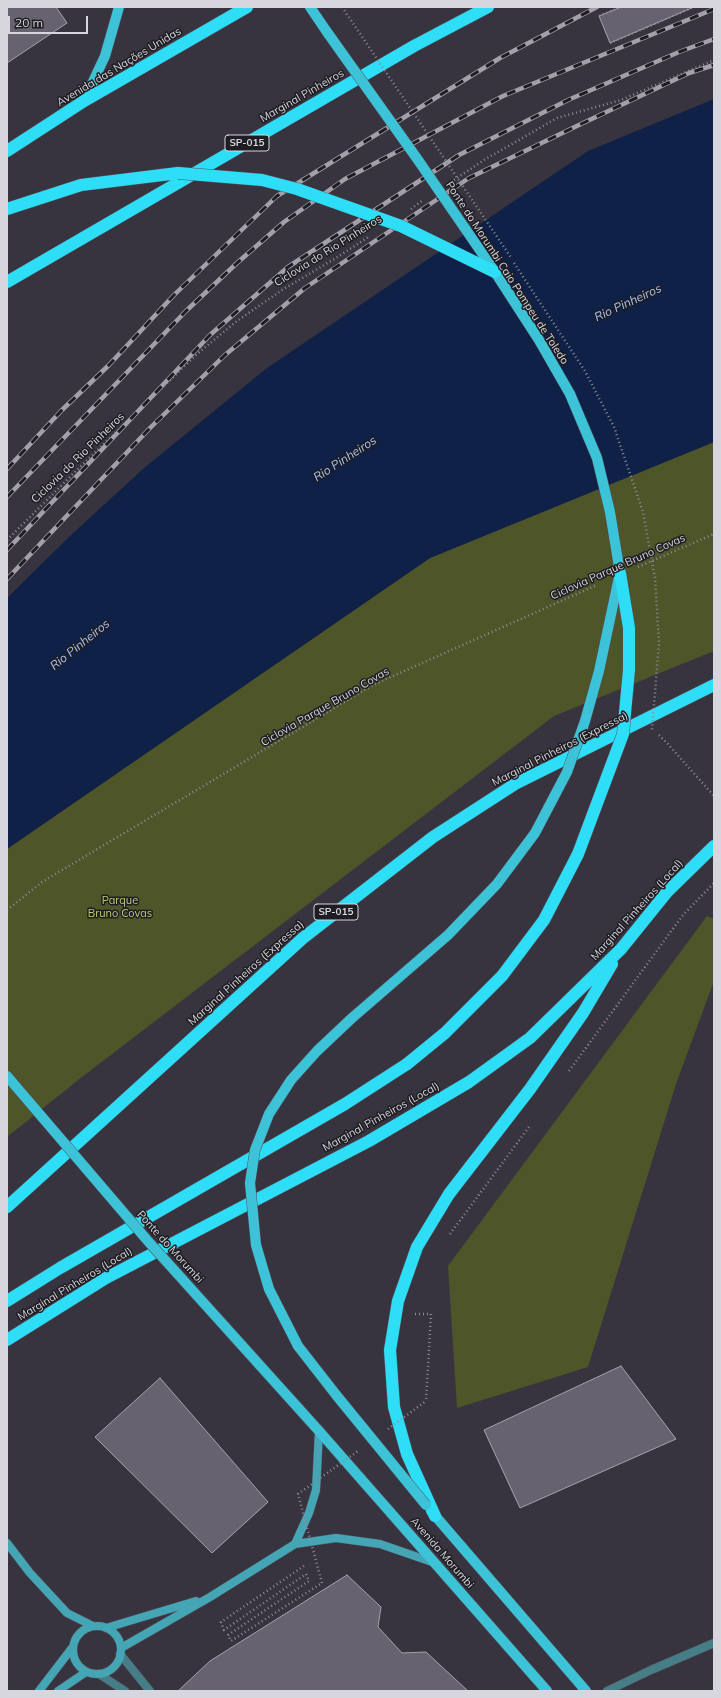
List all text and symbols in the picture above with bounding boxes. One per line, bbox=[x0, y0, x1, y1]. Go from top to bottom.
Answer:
scale bar bbox=[10, 8, 90, 34]
text: 20 m bbox=[15, 15, 43, 30]
street label: Avenida das Nações Unidas bbox=[54, 25, 184, 109]
street label: Marginal Pinheiros bbox=[258, 67, 346, 125]
road number: SP-015 bbox=[225, 135, 269, 151]
street label: Ponte do Morumbi Caio Pompeu de Toledo bbox=[443, 179, 571, 367]
street label: Ciclovia do Rio Pinheiros bbox=[272, 212, 384, 290]
water label: Rio Pinheiros bbox=[592, 281, 664, 325]
street label: Ciclovia do Rio Pinheiros bbox=[29, 410, 127, 506]
water label: Rio Pinheiros bbox=[311, 433, 379, 485]
street label: Ciclovia Parque Bruno Covas bbox=[549, 531, 687, 603]
water label: Rio Pinheiros bbox=[47, 617, 113, 673]
street label: Ciclovia Parque Bruno Covas bbox=[258, 665, 392, 749]
street label: Marginal Pinheiros (Expressa) bbox=[490, 709, 630, 789]
street label: Marginal Pinheiros (Local) bbox=[588, 857, 686, 963]
park label: Parque Bruno Covas bbox=[88, 894, 152, 920]
road number: SP-015 bbox=[314, 904, 358, 920]
street label: Marginal Pinheiros (Expressa) bbox=[186, 918, 306, 1028]
street label: Marginal Pinheiros (Local) bbox=[320, 1079, 442, 1155]
street label: Ponte do Morumbi bbox=[134, 1208, 206, 1286]
street label: Marginal Pinheiros (Local) bbox=[15, 1245, 135, 1323]
street label: Avenida Morumbi bbox=[408, 1515, 476, 1591]

